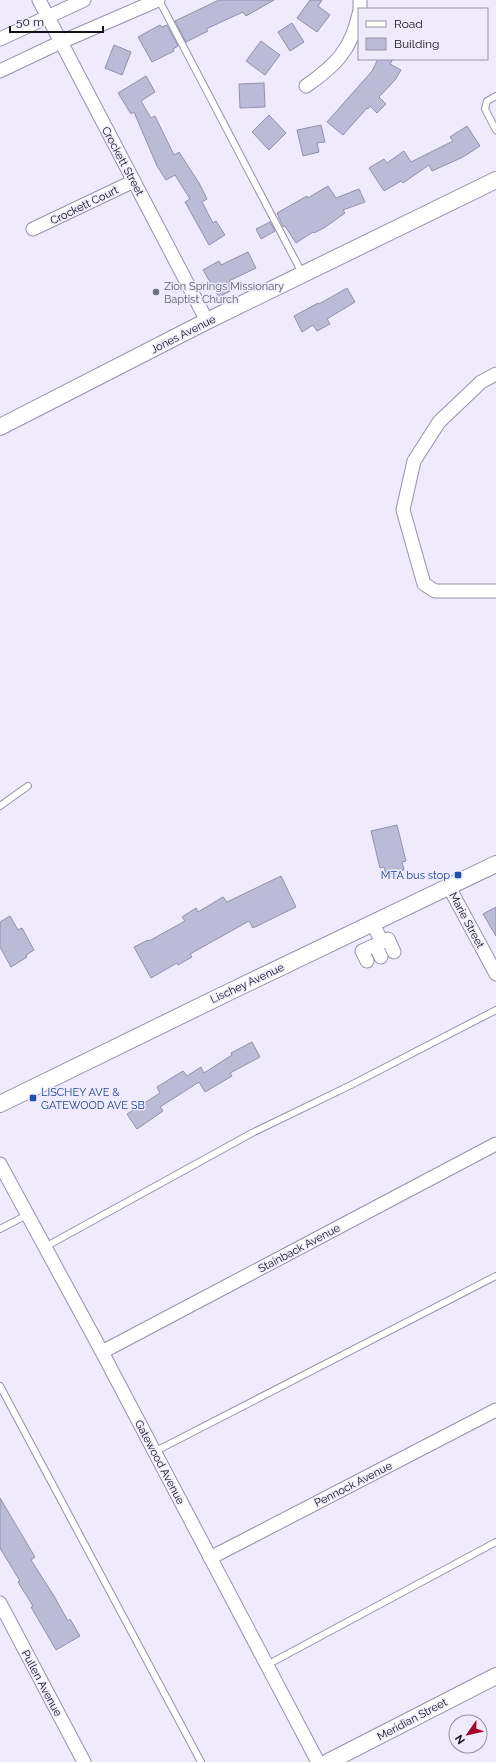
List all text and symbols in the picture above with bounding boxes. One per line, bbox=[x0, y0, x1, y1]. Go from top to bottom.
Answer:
scale bar bbox=[10, 8, 103, 34]
legend bbox=[358, 8, 488, 60]
text: 50 m bbox=[16, 15, 44, 29]
text: Road bbox=[394, 17, 423, 31]
text: Building bbox=[394, 37, 440, 51]
street label: Crockett Street bbox=[99, 124, 146, 198]
street label: Crockett Court bbox=[48, 183, 121, 228]
place label: Zion Springs Missionary Baptist Church bbox=[164, 280, 284, 306]
marker: Zion Springs Missionary Baptist Church bbox=[151, 287, 161, 297]
street label: Jones Avenue bbox=[149, 312, 218, 356]
place label: MTA bus stop bbox=[381, 869, 450, 882]
marker: MTA bus stop bbox=[453, 870, 463, 880]
street label: Marie Street bbox=[446, 890, 487, 951]
street label: Lischey Avenue bbox=[208, 961, 287, 1006]
place label: LISCHEY AVE & GATEWOOD AVE SB bbox=[41, 1086, 145, 1112]
marker: LISCHEY AVE & GATEWOOD AVE SB bbox=[28, 1093, 38, 1103]
street label: Stainback Avenue bbox=[256, 1221, 343, 1275]
street label: Gatewood Avenue bbox=[132, 1418, 187, 1507]
street label: Pennock Avenue bbox=[312, 1459, 395, 1510]
street label: Pullen Avenue bbox=[19, 1648, 65, 1719]
street label: Meridian Street bbox=[375, 1695, 450, 1743]
north arrow bbox=[448, 1714, 488, 1754]
text: N bbox=[452, 1732, 468, 1746]

